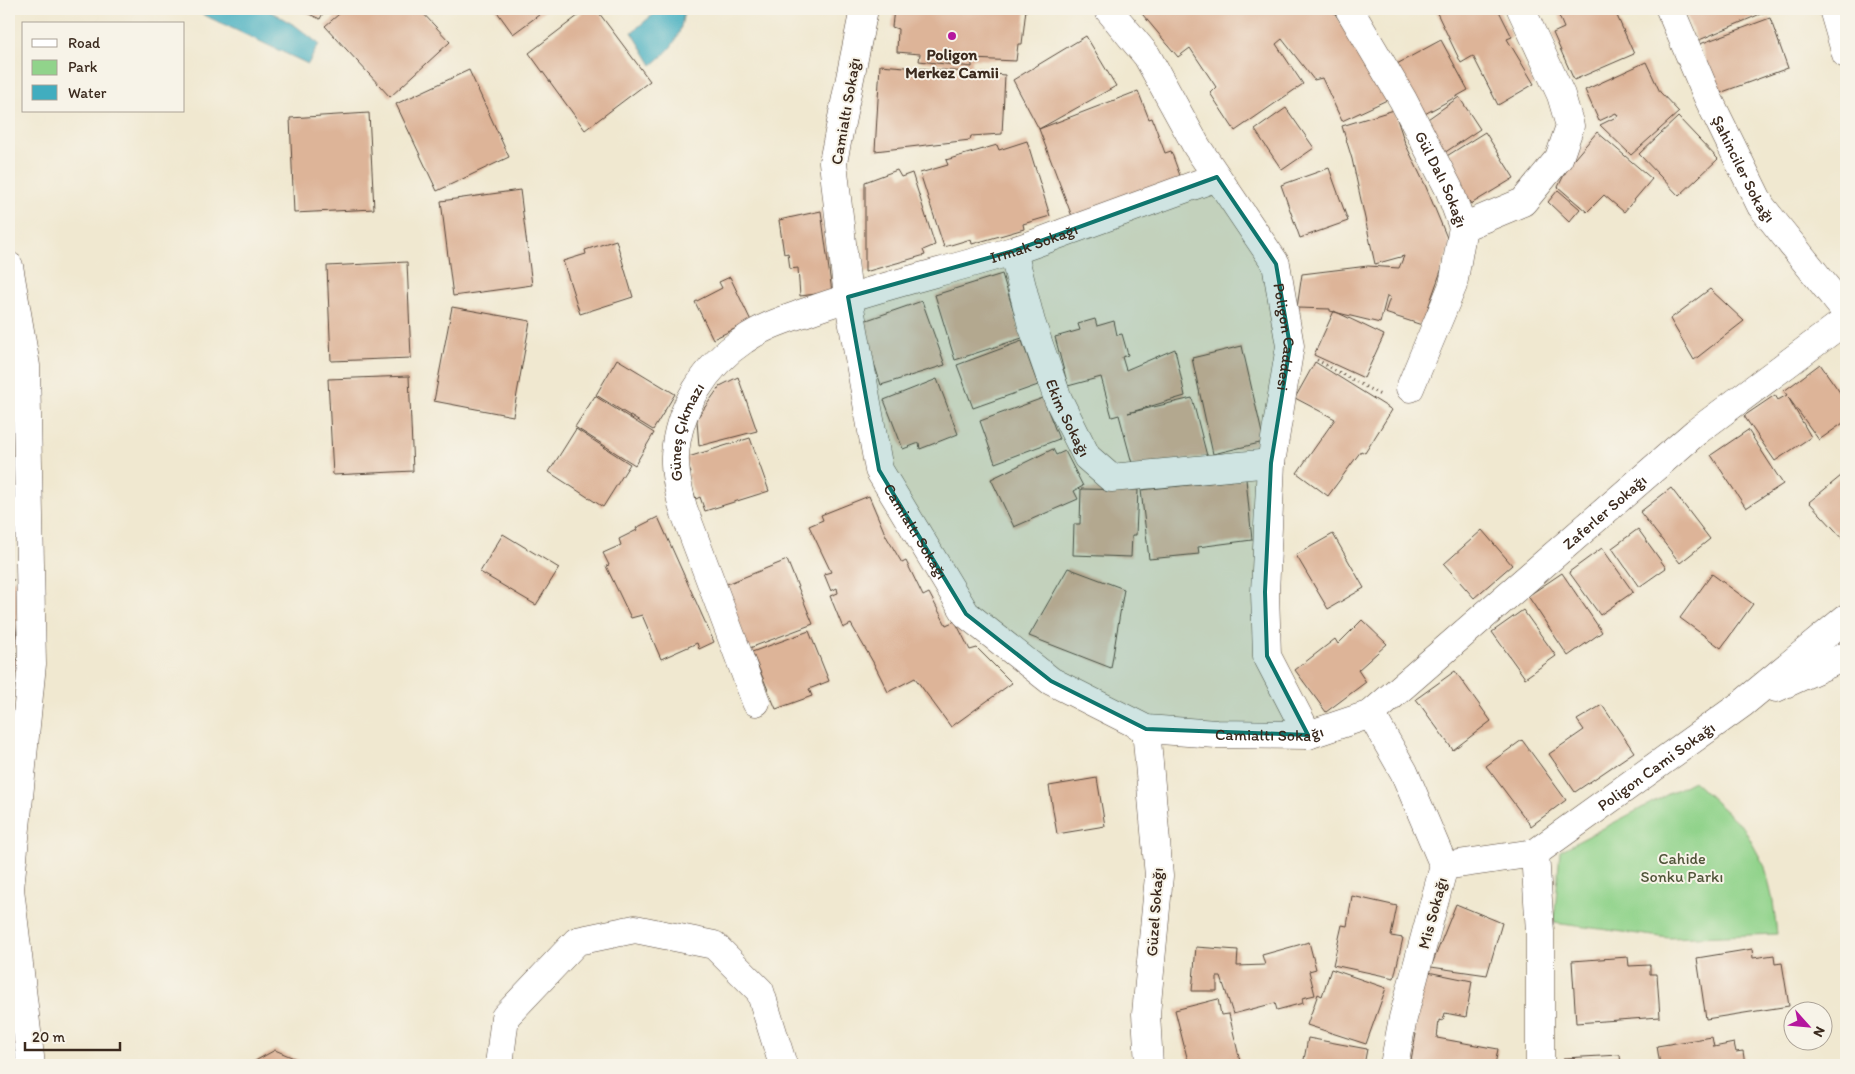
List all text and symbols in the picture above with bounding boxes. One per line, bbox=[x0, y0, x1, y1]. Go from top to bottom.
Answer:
legend bbox=[22, 22, 185, 112]
marker: Poligon Merkez Camii bbox=[946, 30, 958, 42]
text: Road bbox=[68, 34, 101, 52]
place label: Poligon Merkez Camii bbox=[905, 45, 999, 82]
street label: Camialtı Sokağı bbox=[827, 56, 864, 166]
text: Park bbox=[68, 58, 98, 76]
text: Water bbox=[68, 84, 107, 102]
street label: Şahinciler Sokağı bbox=[1708, 112, 1779, 226]
street label: Gül Dalı Sokağı bbox=[1411, 128, 1471, 230]
street label: Irmak Sokağı bbox=[988, 219, 1080, 267]
street label: Poligon Caddesi bbox=[1269, 281, 1299, 392]
street label: Ekim Sokağı bbox=[1042, 376, 1094, 460]
street label: Güneş Çıkmazı bbox=[666, 379, 708, 483]
street label: Zaferler Sokağı bbox=[1559, 470, 1650, 554]
street label: Camialtı Sokağı bbox=[879, 480, 952, 583]
street label: Poligon Cami Sokağı bbox=[1594, 718, 1719, 815]
street label: Camialtı Sokağı bbox=[1215, 722, 1326, 745]
park label: Cahide Sonku Parkı bbox=[1641, 849, 1723, 886]
street label: Güzel Sokağı bbox=[1142, 867, 1167, 957]
street label: Mis Sokağı bbox=[1414, 875, 1451, 951]
north arrow bbox=[1782, 1002, 1832, 1052]
scale bar bbox=[25, 1019, 120, 1051]
text: N bbox=[1809, 1024, 1829, 1040]
text: 20 m bbox=[32, 1028, 66, 1046]

